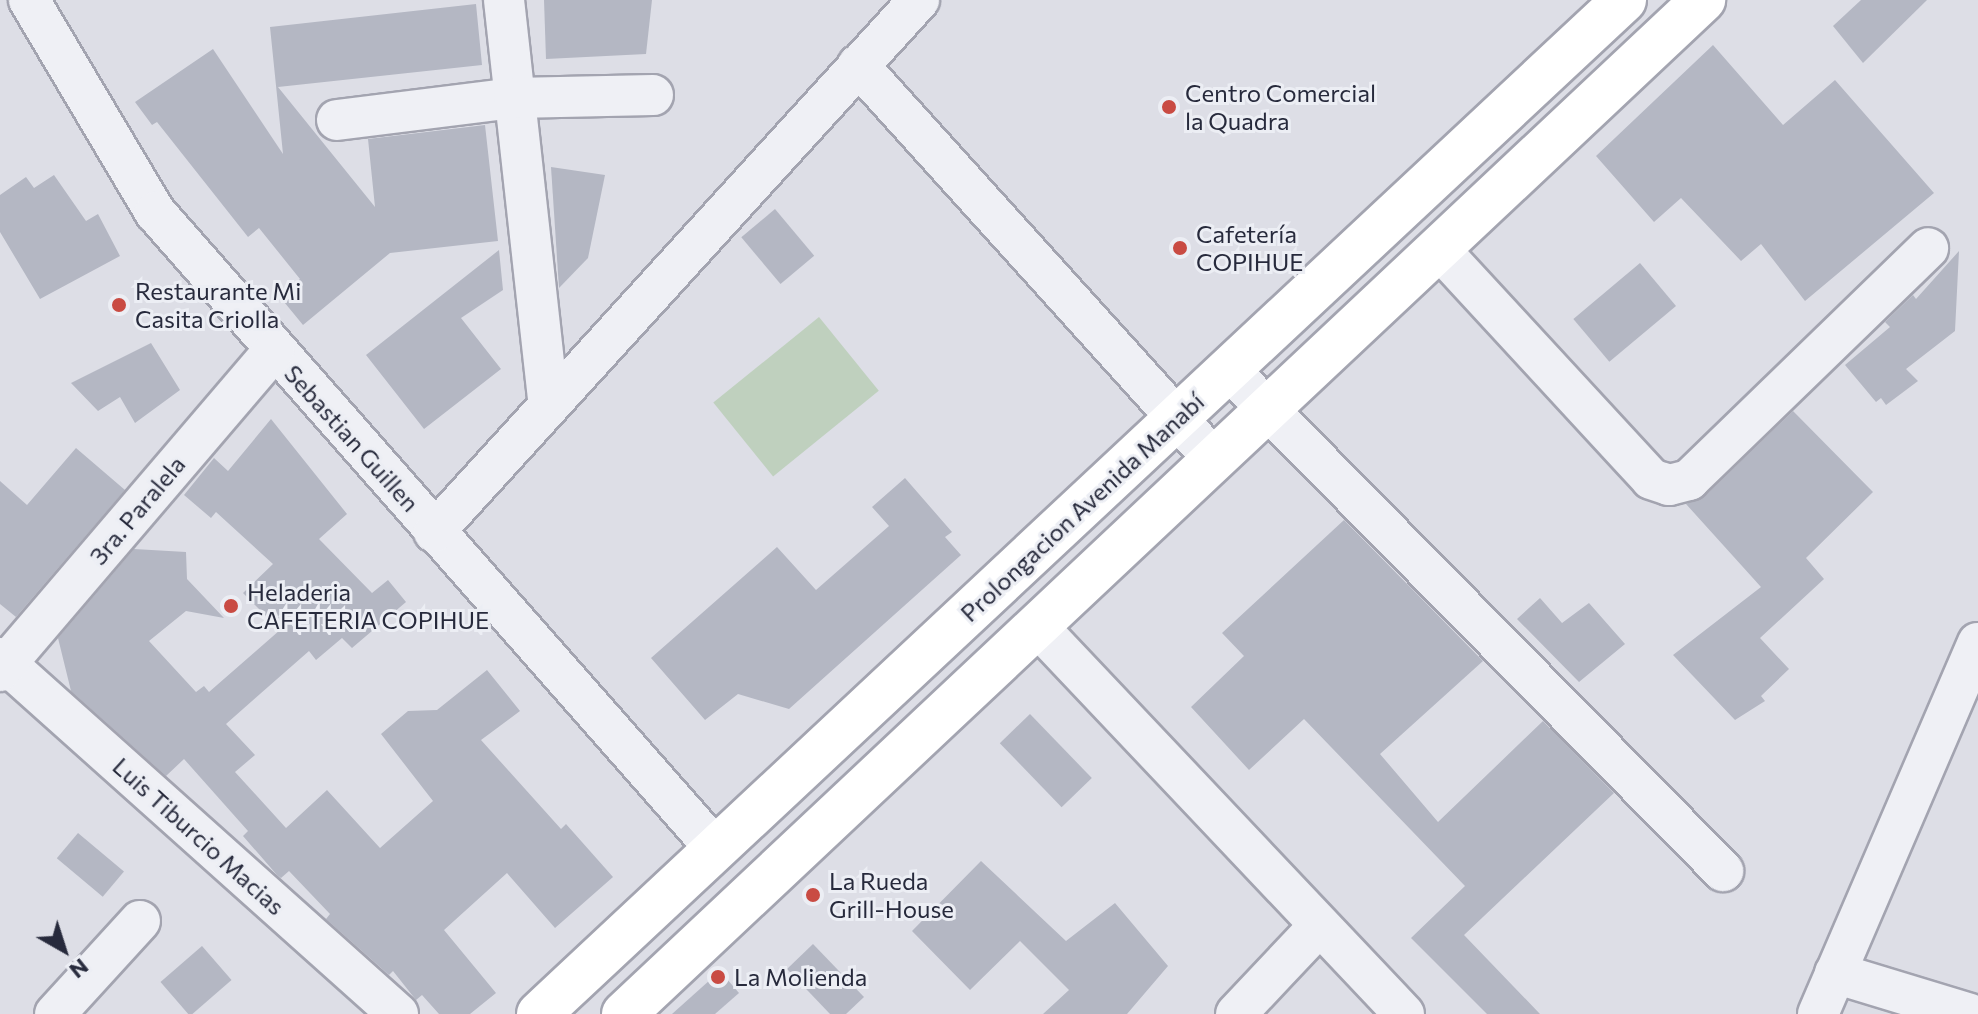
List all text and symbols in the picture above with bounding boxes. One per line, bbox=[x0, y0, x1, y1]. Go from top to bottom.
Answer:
place label: Centro Comercial la Quadra bbox=[1185, 79, 1376, 135]
marker: Centro Comercial la Quadra bbox=[1160, 98, 1178, 116]
place label: Cafetería COPIHUE bbox=[1196, 220, 1304, 276]
marker: Cafetería COPIHUE bbox=[1171, 239, 1189, 257]
place label: Restaurante Mi Casita Criolla bbox=[135, 277, 301, 333]
marker: Restaurante Mi Casita Criolla bbox=[110, 296, 128, 314]
street label: Sebastian Guillen bbox=[279, 359, 425, 517]
street label: Prolongacion Avenida Manabí bbox=[954, 387, 1210, 627]
street label: 3ra. Paralela bbox=[83, 450, 191, 570]
place label: Heladeria CAFETERIA COPIHUE bbox=[247, 578, 489, 634]
marker: Heladeria CAFETERIA COPIHUE bbox=[222, 597, 240, 615]
street label: Luis Tiburcio Macias bbox=[107, 751, 291, 921]
place label: La Rueda Grill-House bbox=[829, 867, 954, 923]
marker: La Rueda Grill-House bbox=[804, 886, 822, 904]
north arrow bbox=[24, 910, 104, 990]
text: N bbox=[65, 953, 94, 985]
place label: La Molienda bbox=[734, 963, 867, 991]
marker: La Molienda bbox=[709, 968, 727, 986]

